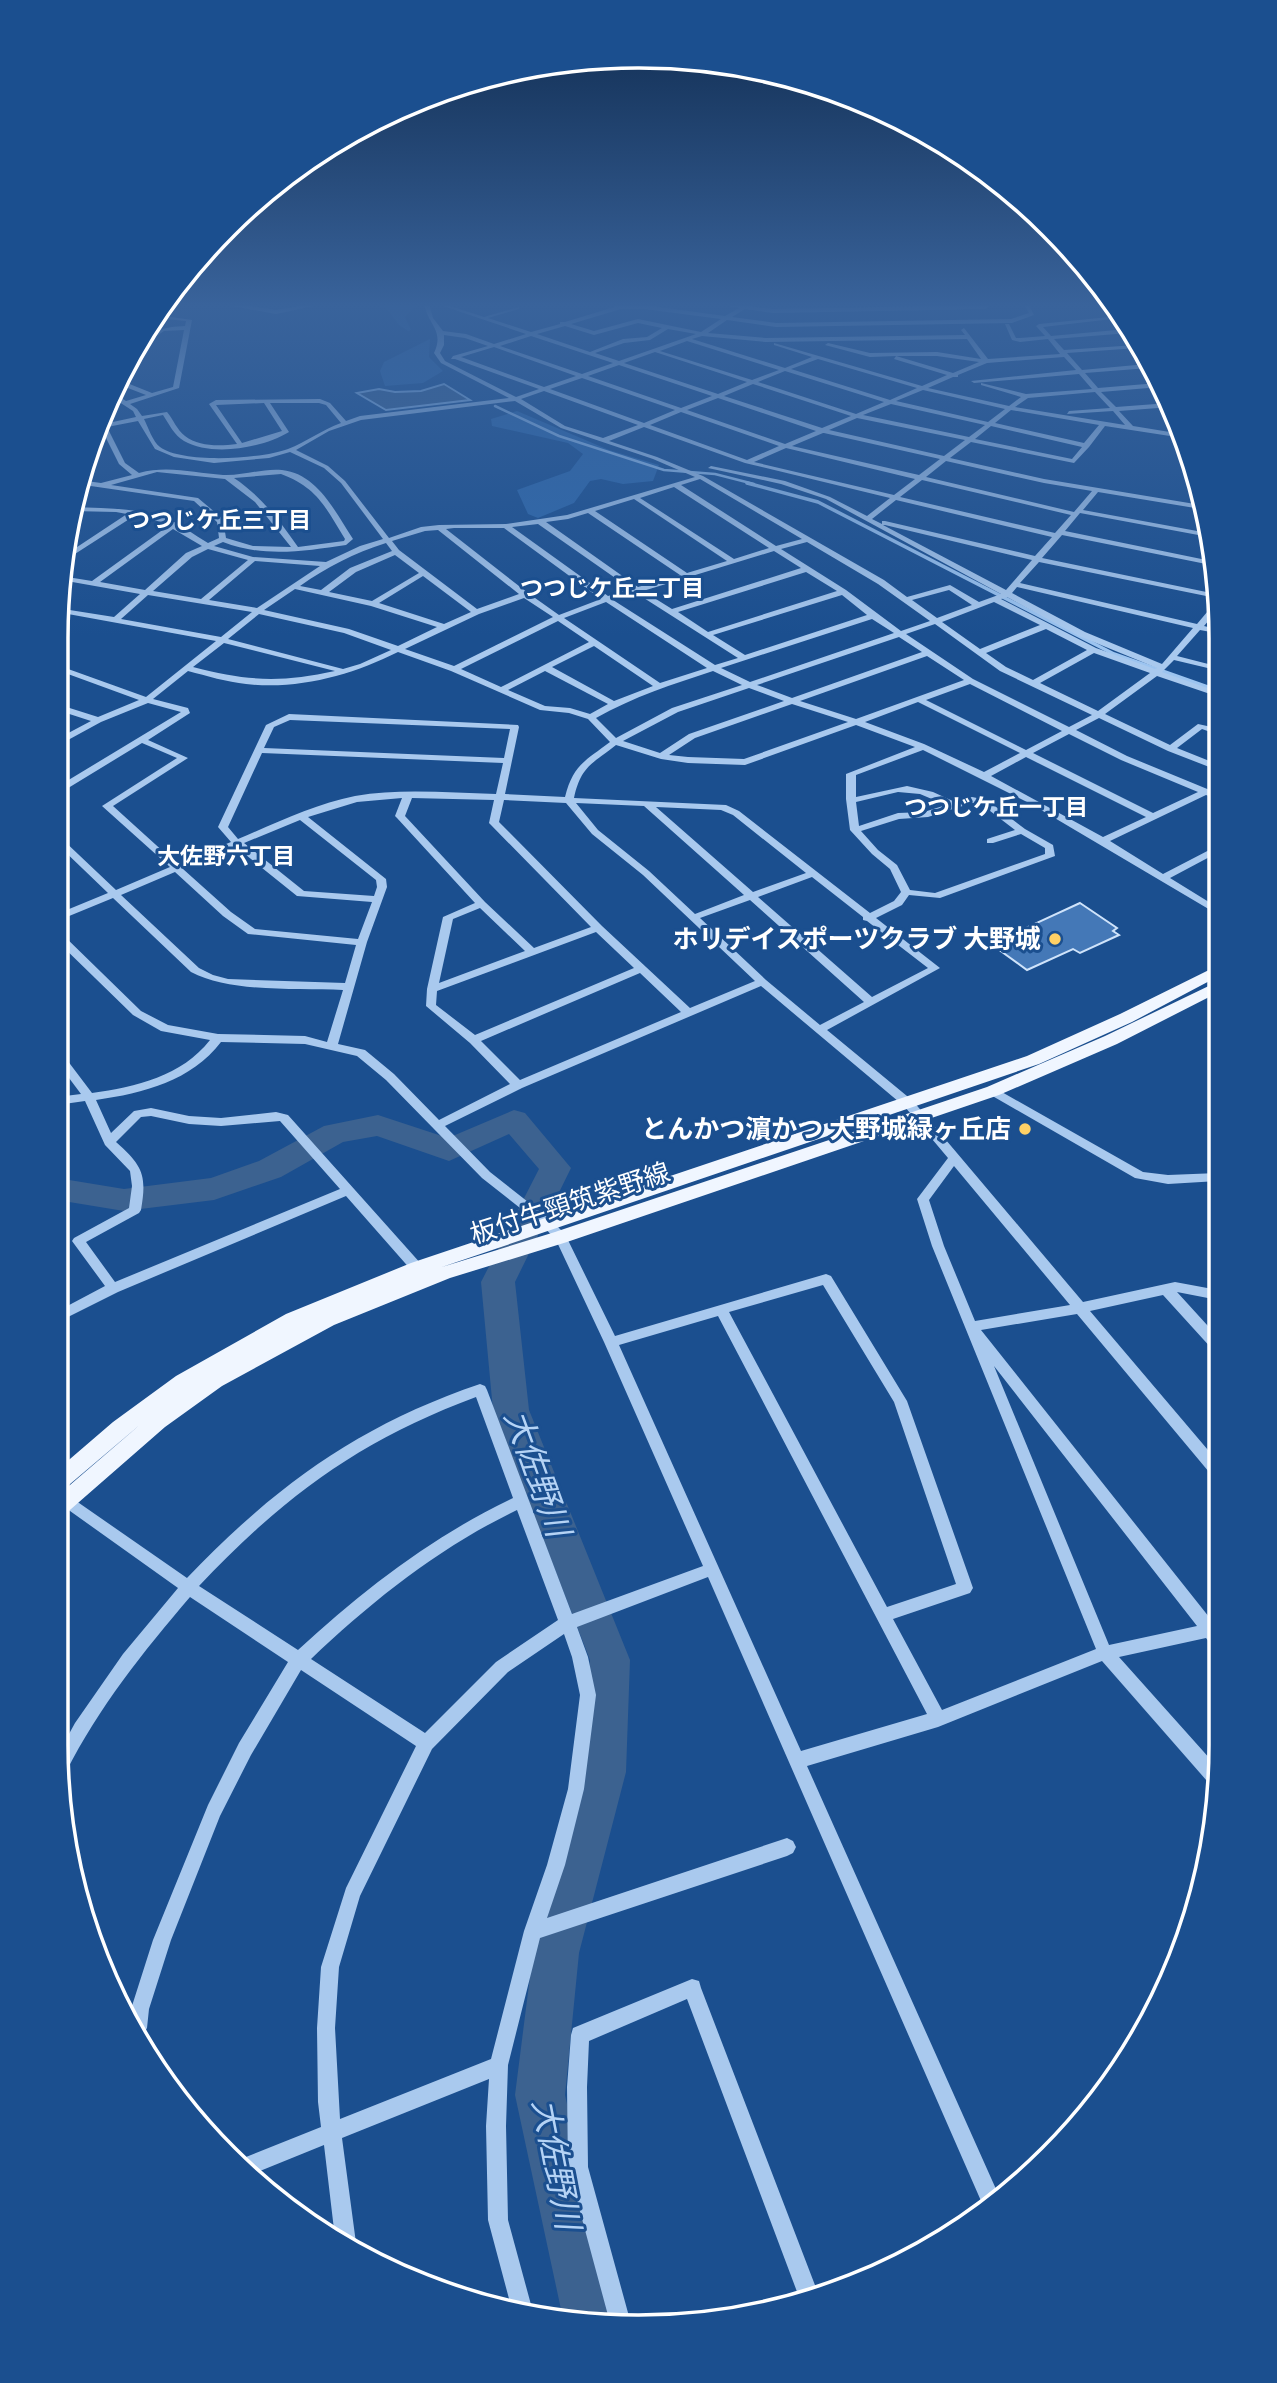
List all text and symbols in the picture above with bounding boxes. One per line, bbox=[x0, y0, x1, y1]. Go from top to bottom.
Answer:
district label: つつじケ丘三丁目 bbox=[127, 506, 311, 534]
district label: つつじケ丘二丁目 bbox=[520, 574, 704, 602]
district label: つつじケ丘一丁目 bbox=[904, 793, 1088, 821]
district label: 大佐野六丁目 bbox=[157, 842, 295, 870]
place label: ホリデイスポーツクラブ 大野城 bbox=[672, 923, 1041, 955]
marker: ホリデイスポーツクラブ 大野城 bbox=[1047, 931, 1063, 947]
place label: とんかつ濵かつ 大野城緑ヶ丘店 bbox=[641, 1113, 1011, 1145]
marker: とんかつ濵かつ 大野城緑ヶ丘店 bbox=[1017, 1121, 1033, 1137]
street label: 板付牛頸筑紫野線 bbox=[466, 1156, 674, 1250]
water label: 大佐野川 bbox=[497, 1404, 580, 1545]
water label: 大佐野川 bbox=[525, 2095, 590, 2236]

